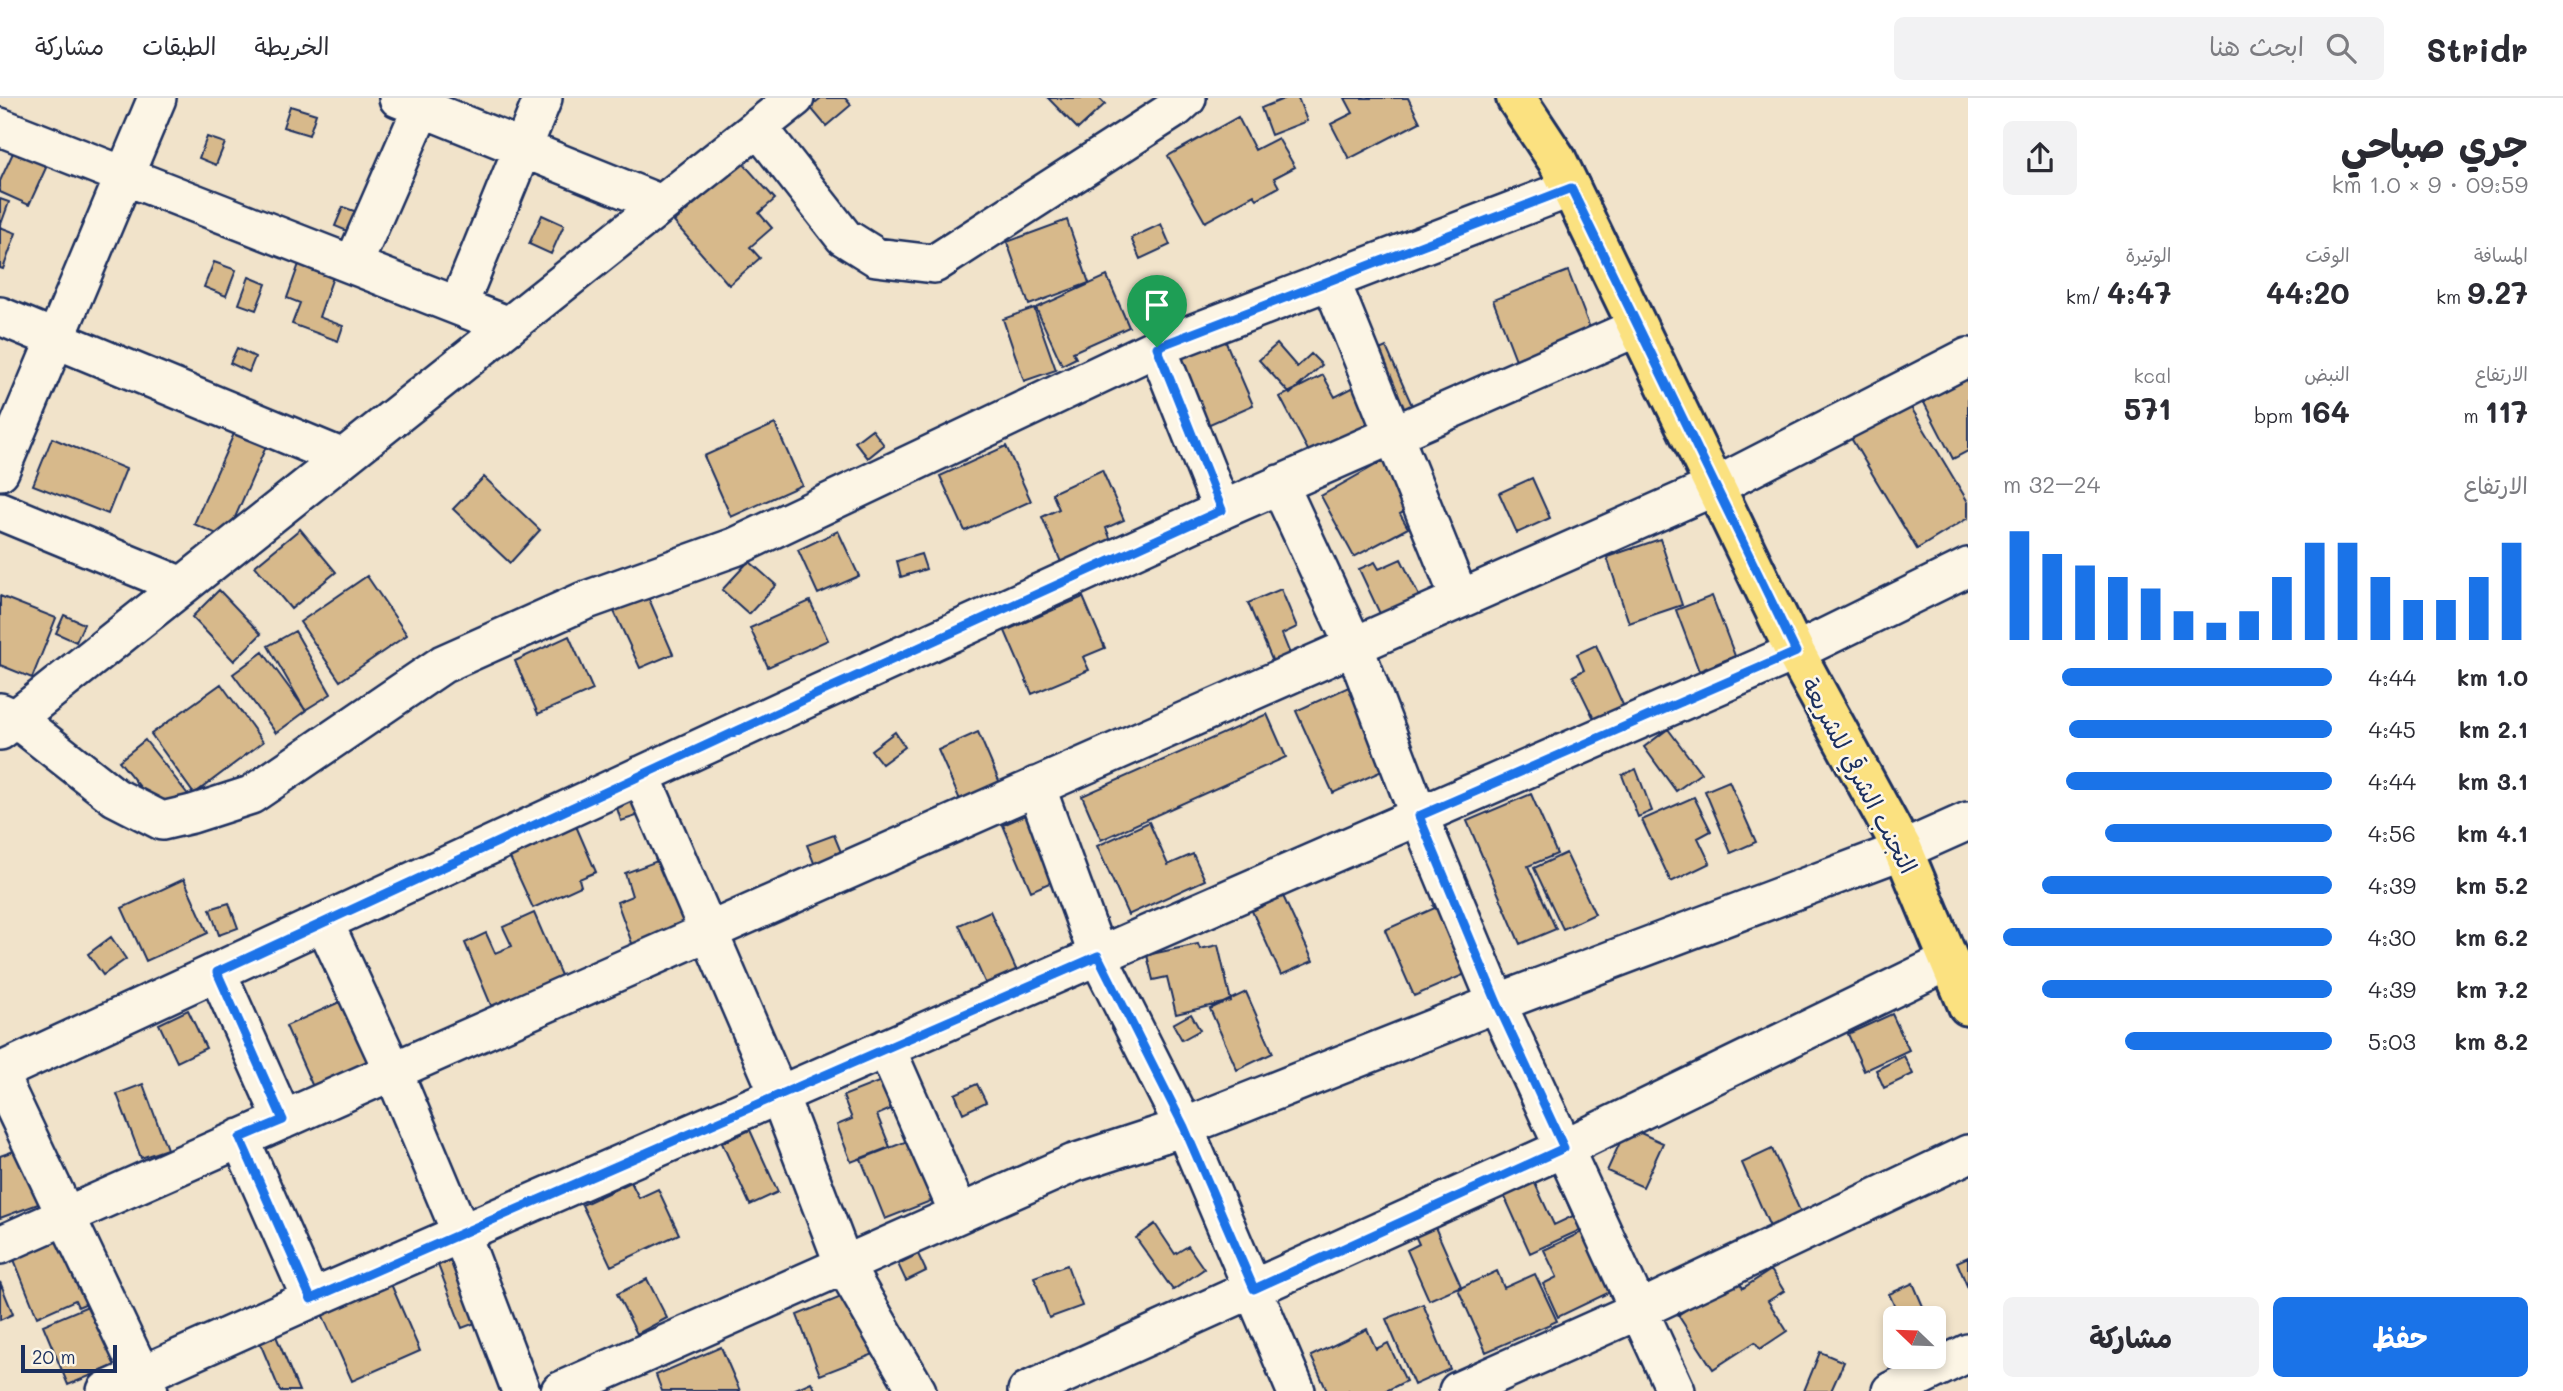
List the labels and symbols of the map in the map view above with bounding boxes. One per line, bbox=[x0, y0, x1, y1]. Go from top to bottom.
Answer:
pin bbox=[1127, 275, 1187, 347]
street label: التجنب الشرقي للشريعة bbox=[1792, 671, 1925, 880]
north arrow bbox=[1883, 1306, 1946, 1368]
scale bar bbox=[21, 1342, 117, 1374]

